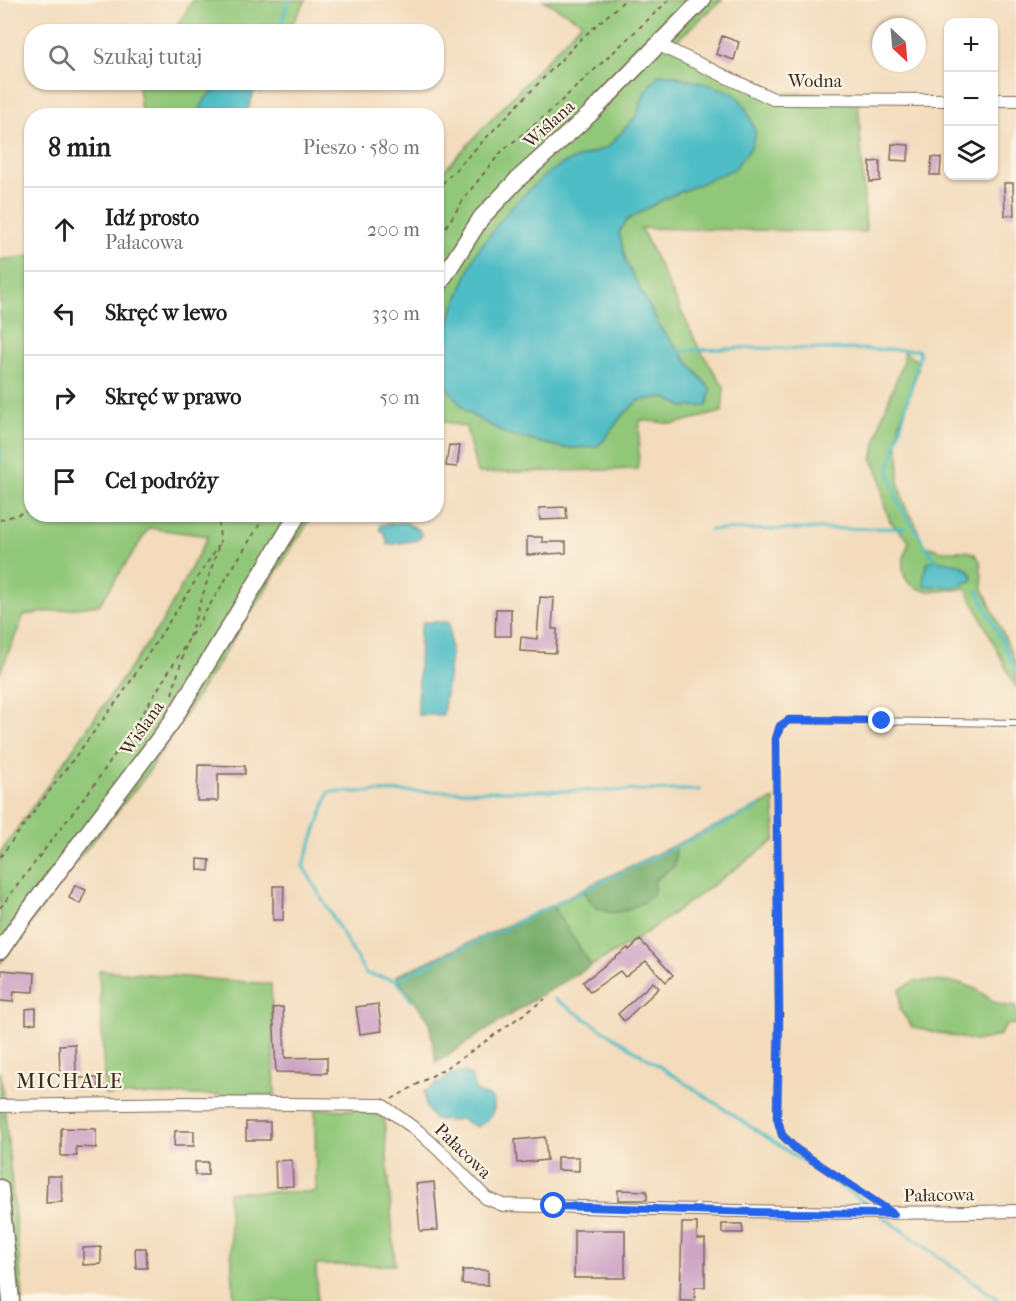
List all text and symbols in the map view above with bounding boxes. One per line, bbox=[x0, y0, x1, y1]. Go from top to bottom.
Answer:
north arrow bbox=[872, 18, 926, 72]
map controls bbox=[944, 18, 998, 180]
button: + bbox=[944, 18, 998, 72]
search box bbox=[24, 24, 444, 90]
icon: search bbox=[45, 41, 78, 74]
text: Szukaj tutaj bbox=[93, 44, 202, 70]
street label: Wodna bbox=[787, 71, 843, 92]
button: − bbox=[944, 72, 998, 126]
street label: Wiślana bbox=[519, 96, 580, 153]
button: layers bbox=[944, 126, 998, 180]
text: 8 min bbox=[48, 132, 111, 163]
text: Pieszo · 580 m bbox=[303, 136, 420, 159]
text: Idź prosto bbox=[105, 205, 199, 231]
icon: ahead bbox=[48, 213, 81, 246]
text: 200 m bbox=[367, 218, 420, 241]
text: Pałacowa bbox=[105, 231, 183, 254]
icon: left bbox=[48, 297, 81, 330]
text: Skręć w lewo bbox=[105, 300, 227, 326]
text: 330 m bbox=[372, 302, 420, 325]
icon: right bbox=[48, 381, 81, 414]
text: Skręć w prawo bbox=[105, 384, 241, 410]
text: 50 m bbox=[379, 386, 420, 409]
icon: arrive bbox=[48, 465, 81, 498]
text: Cel podróży bbox=[105, 468, 218, 494]
street label: Wiślana bbox=[116, 697, 169, 760]
route end bbox=[868, 707, 894, 733]
district label: MICHALE bbox=[16, 1069, 124, 1093]
street label: Pałacowa bbox=[430, 1119, 496, 1184]
street label: Pałacowa bbox=[904, 1184, 975, 1207]
route start bbox=[540, 1192, 566, 1218]

